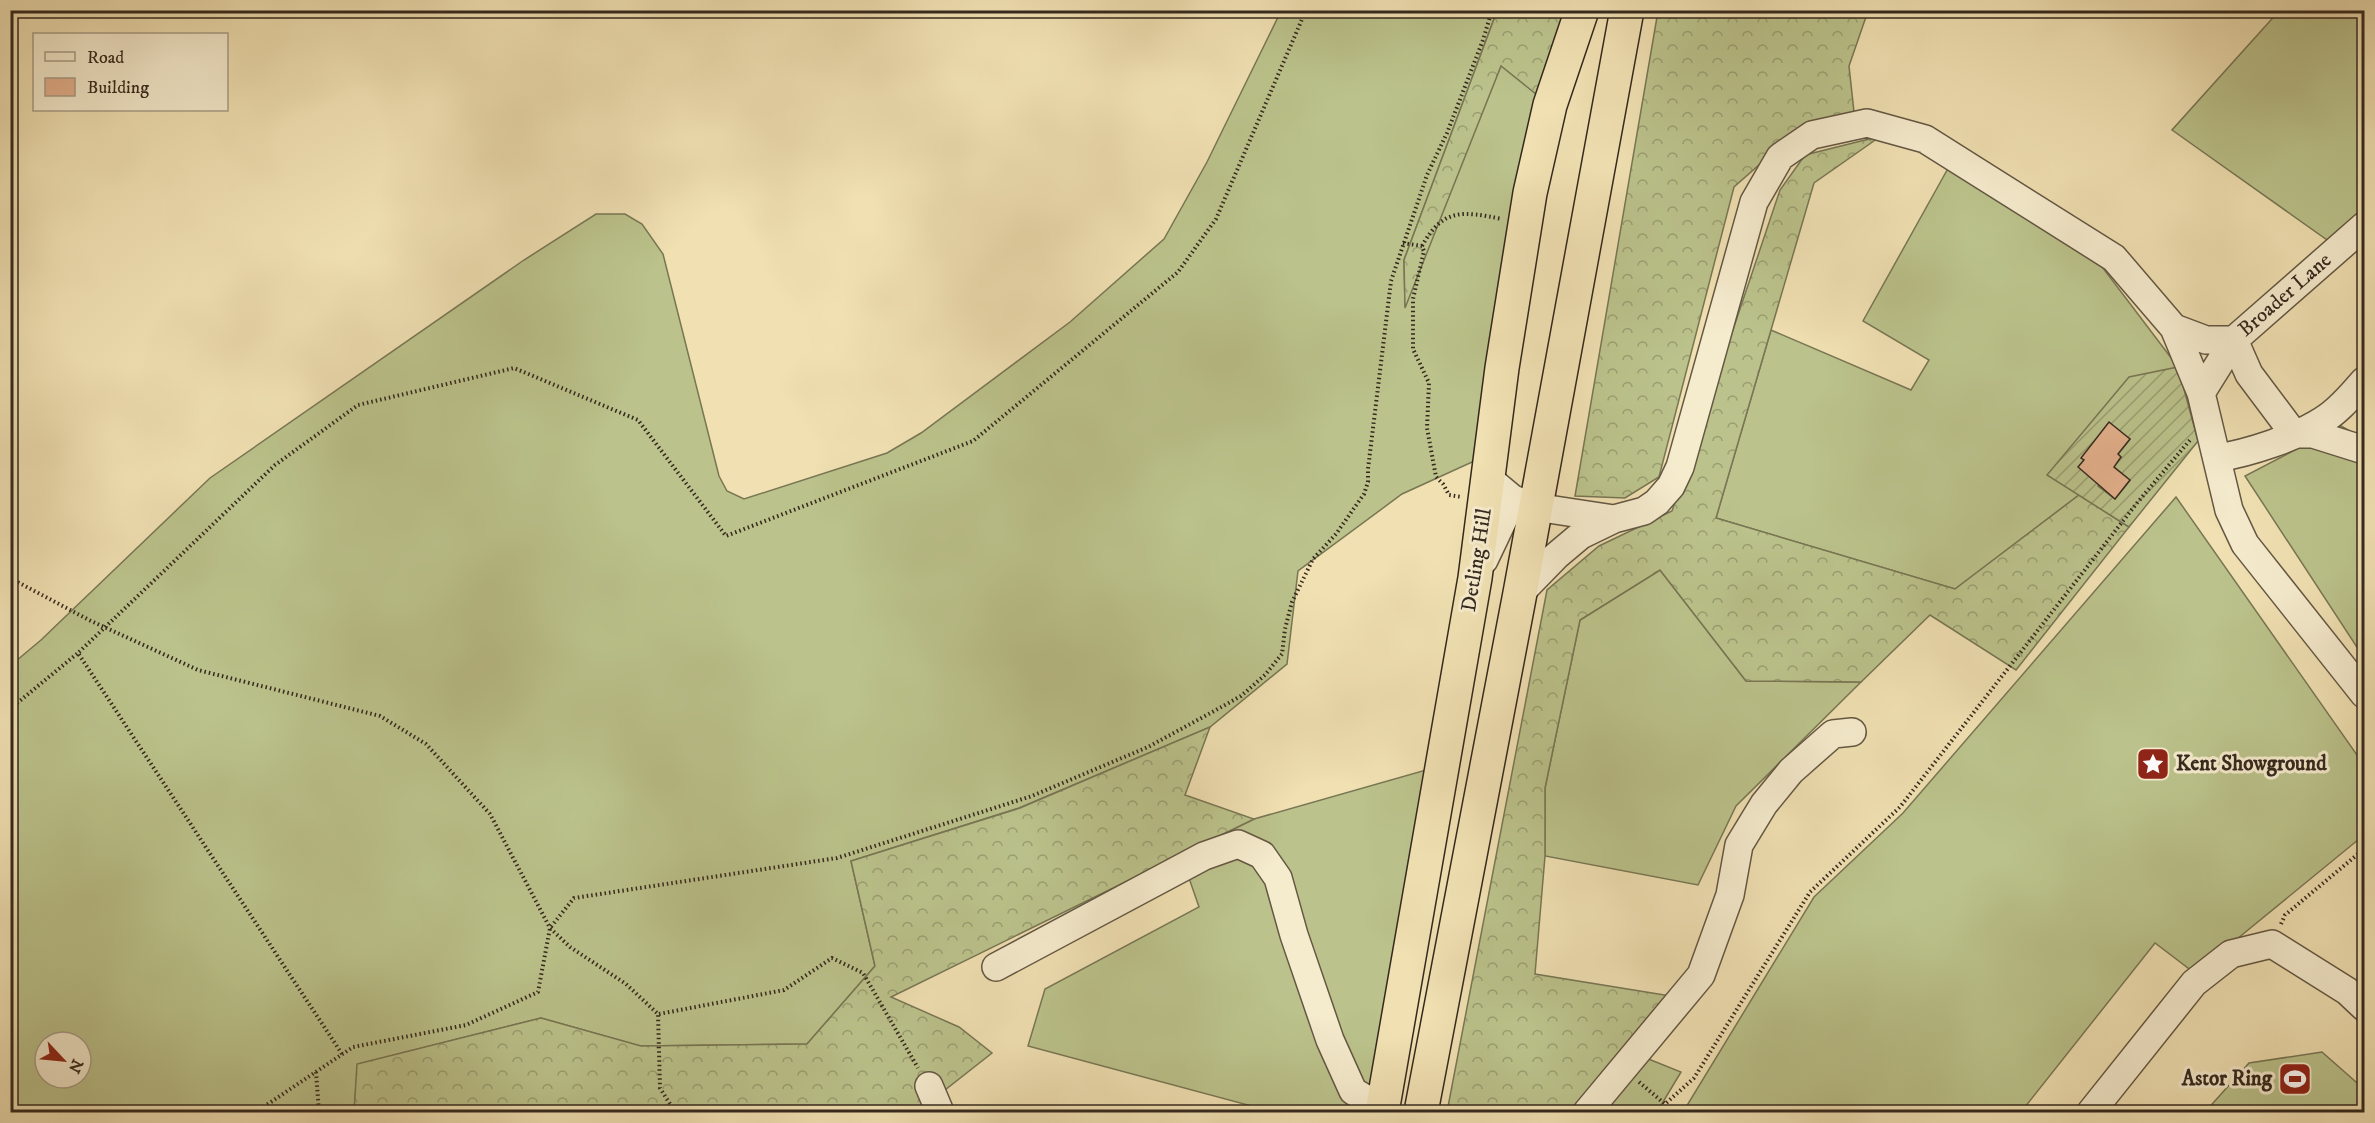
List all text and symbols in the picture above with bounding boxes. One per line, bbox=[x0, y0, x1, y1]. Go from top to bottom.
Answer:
legend bbox=[33, 33, 228, 111]
text: Road bbox=[87, 47, 124, 69]
text: Building bbox=[87, 77, 149, 99]
street label: Broader Lane bbox=[2233, 247, 2337, 343]
street label: Detling Hill bbox=[1456, 506, 1498, 613]
place icon: Kent Showground bbox=[2135, 746, 2171, 782]
place label: Kent Showground bbox=[2176, 751, 2327, 777]
north arrow bbox=[33, 1030, 93, 1090]
text: N bbox=[64, 1056, 87, 1076]
sports icon: Astor Ring bbox=[2277, 1061, 2313, 1097]
place label: Astor Ring bbox=[2181, 1066, 2273, 1092]

